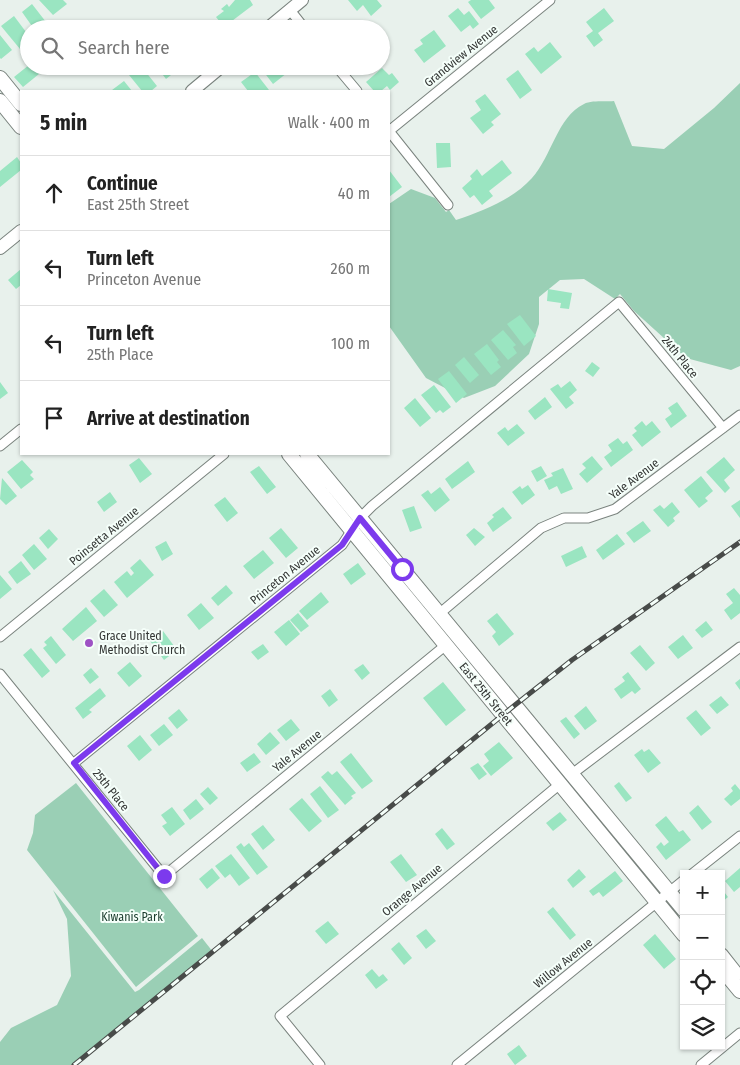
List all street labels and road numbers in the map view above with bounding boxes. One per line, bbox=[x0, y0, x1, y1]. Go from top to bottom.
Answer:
street label: Grandview Avenue bbox=[421, 22, 501, 90]
street label: 24th Place bbox=[659, 333, 701, 381]
street label: Yale Avenue bbox=[606, 456, 662, 502]
street label: Poinsetta Avenue bbox=[67, 504, 142, 568]
street label: Princeton Avenue bbox=[247, 543, 323, 607]
street label: East 25th Street bbox=[457, 660, 516, 728]
street label: Yale Avenue bbox=[270, 727, 324, 775]
street label: 25th Place bbox=[90, 766, 132, 814]
street label: Orange Avenue bbox=[379, 861, 445, 919]
street label: Willow Avenue bbox=[531, 935, 595, 991]

